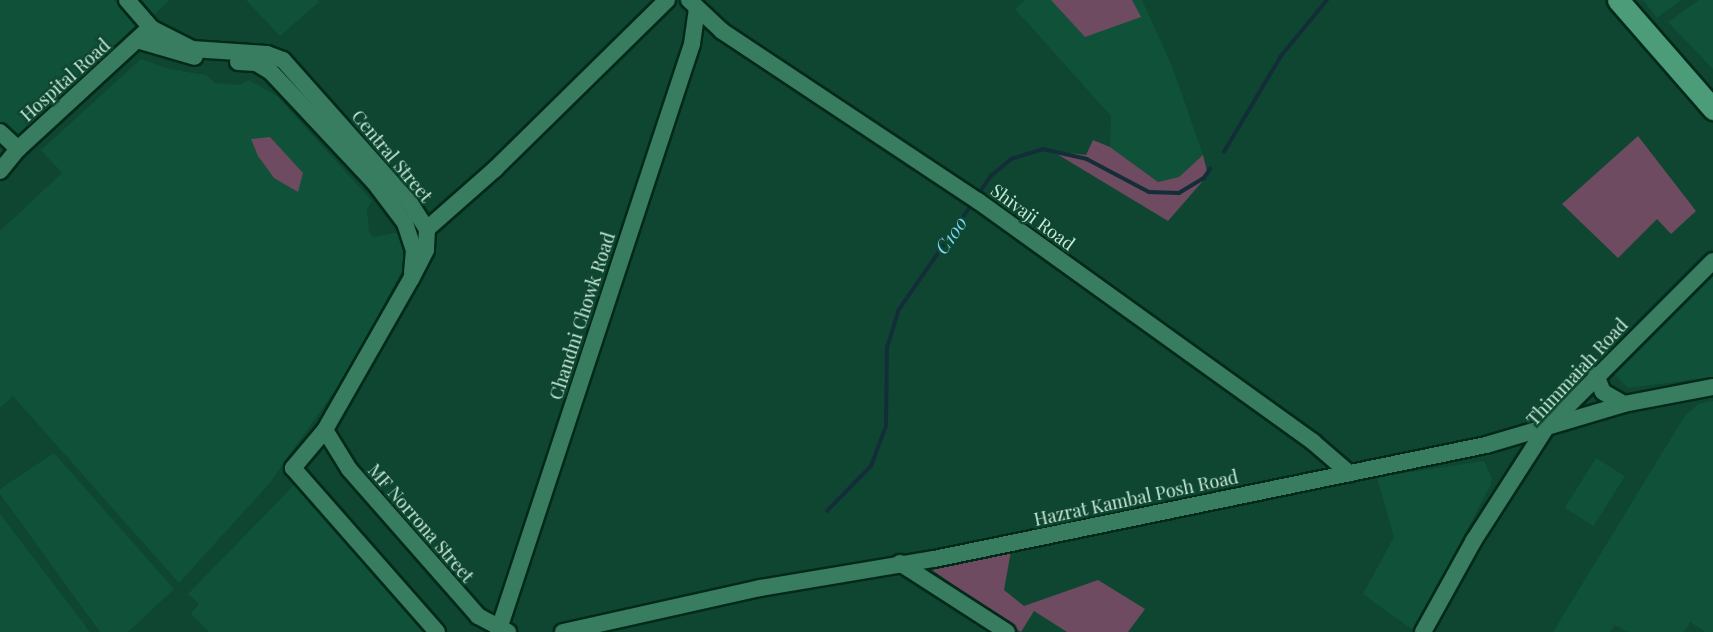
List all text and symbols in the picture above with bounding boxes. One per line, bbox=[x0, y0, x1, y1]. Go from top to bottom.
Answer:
street label: Hospital Road bbox=[16, 34, 114, 126]
street label: Central Street bbox=[347, 106, 437, 206]
street label: Shivaji Road bbox=[987, 179, 1079, 255]
water label: C100 bbox=[930, 212, 972, 258]
street label: Chandni Chowk Road bbox=[545, 229, 619, 403]
street label: Thimmaiah Road bbox=[1522, 314, 1632, 430]
street label: MF Norrona Street bbox=[363, 459, 479, 587]
street label: Hazrat Kambal Posh Road bbox=[1032, 466, 1240, 530]

